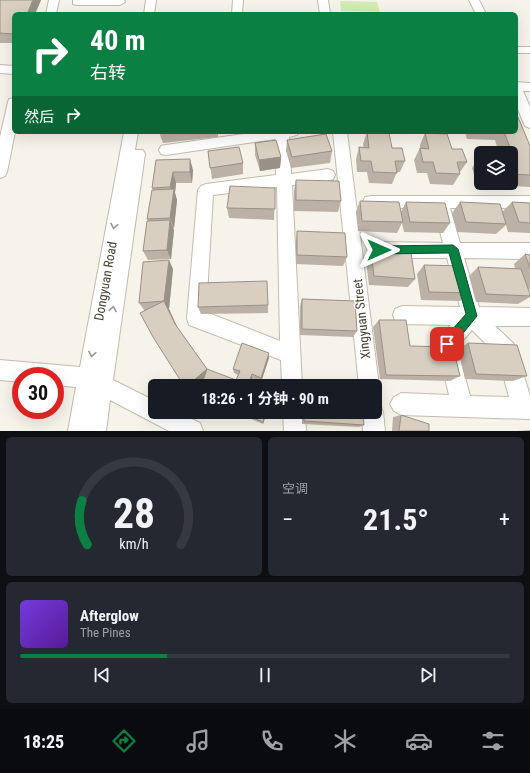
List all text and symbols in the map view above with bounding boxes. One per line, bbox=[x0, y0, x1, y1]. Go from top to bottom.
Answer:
text: 40 m bbox=[90, 24, 146, 57]
icon: right bbox=[24, 28, 76, 80]
text: 右转 bbox=[90, 62, 126, 83]
icon: right bbox=[62, 104, 84, 126]
text: 然后 bbox=[24, 108, 54, 126]
map controls bbox=[474, 146, 518, 190]
button: layers bbox=[474, 146, 518, 190]
one-way arrow bbox=[111, 222, 119, 229]
position arrow bbox=[358, 229, 400, 271]
street label: Dongyuan Road bbox=[91, 240, 120, 322]
street label: Xingyuan Street bbox=[350, 278, 373, 360]
one-way arrow bbox=[108, 306, 117, 313]
pin bbox=[430, 327, 464, 361]
icon: arrive bbox=[436, 333, 458, 355]
one-way arrow bbox=[88, 351, 97, 357]
speed limit sign: 30 bbox=[12, 367, 64, 419]
text: 18:26 · 1 分钟 · 90 m bbox=[201, 390, 329, 408]
text: 空调 bbox=[282, 481, 308, 496]
text: 28 bbox=[113, 488, 155, 537]
text: 21.5° bbox=[363, 502, 429, 537]
text: − bbox=[282, 507, 293, 532]
text: + bbox=[499, 507, 510, 532]
text: km/h bbox=[119, 535, 149, 551]
text: Afterglow bbox=[80, 607, 139, 625]
text: The Pines bbox=[80, 625, 131, 640]
icon: previous bbox=[91, 664, 113, 686]
icon: pause bbox=[254, 664, 276, 686]
icon: next bbox=[417, 664, 439, 686]
icon: directions bbox=[110, 727, 138, 755]
icon: music bbox=[184, 727, 212, 755]
icon: phone bbox=[258, 727, 286, 755]
icon: climate bbox=[331, 727, 359, 755]
icon: car bbox=[405, 727, 433, 755]
icon: filters bbox=[479, 727, 507, 755]
text: 18:25 bbox=[23, 731, 64, 752]

